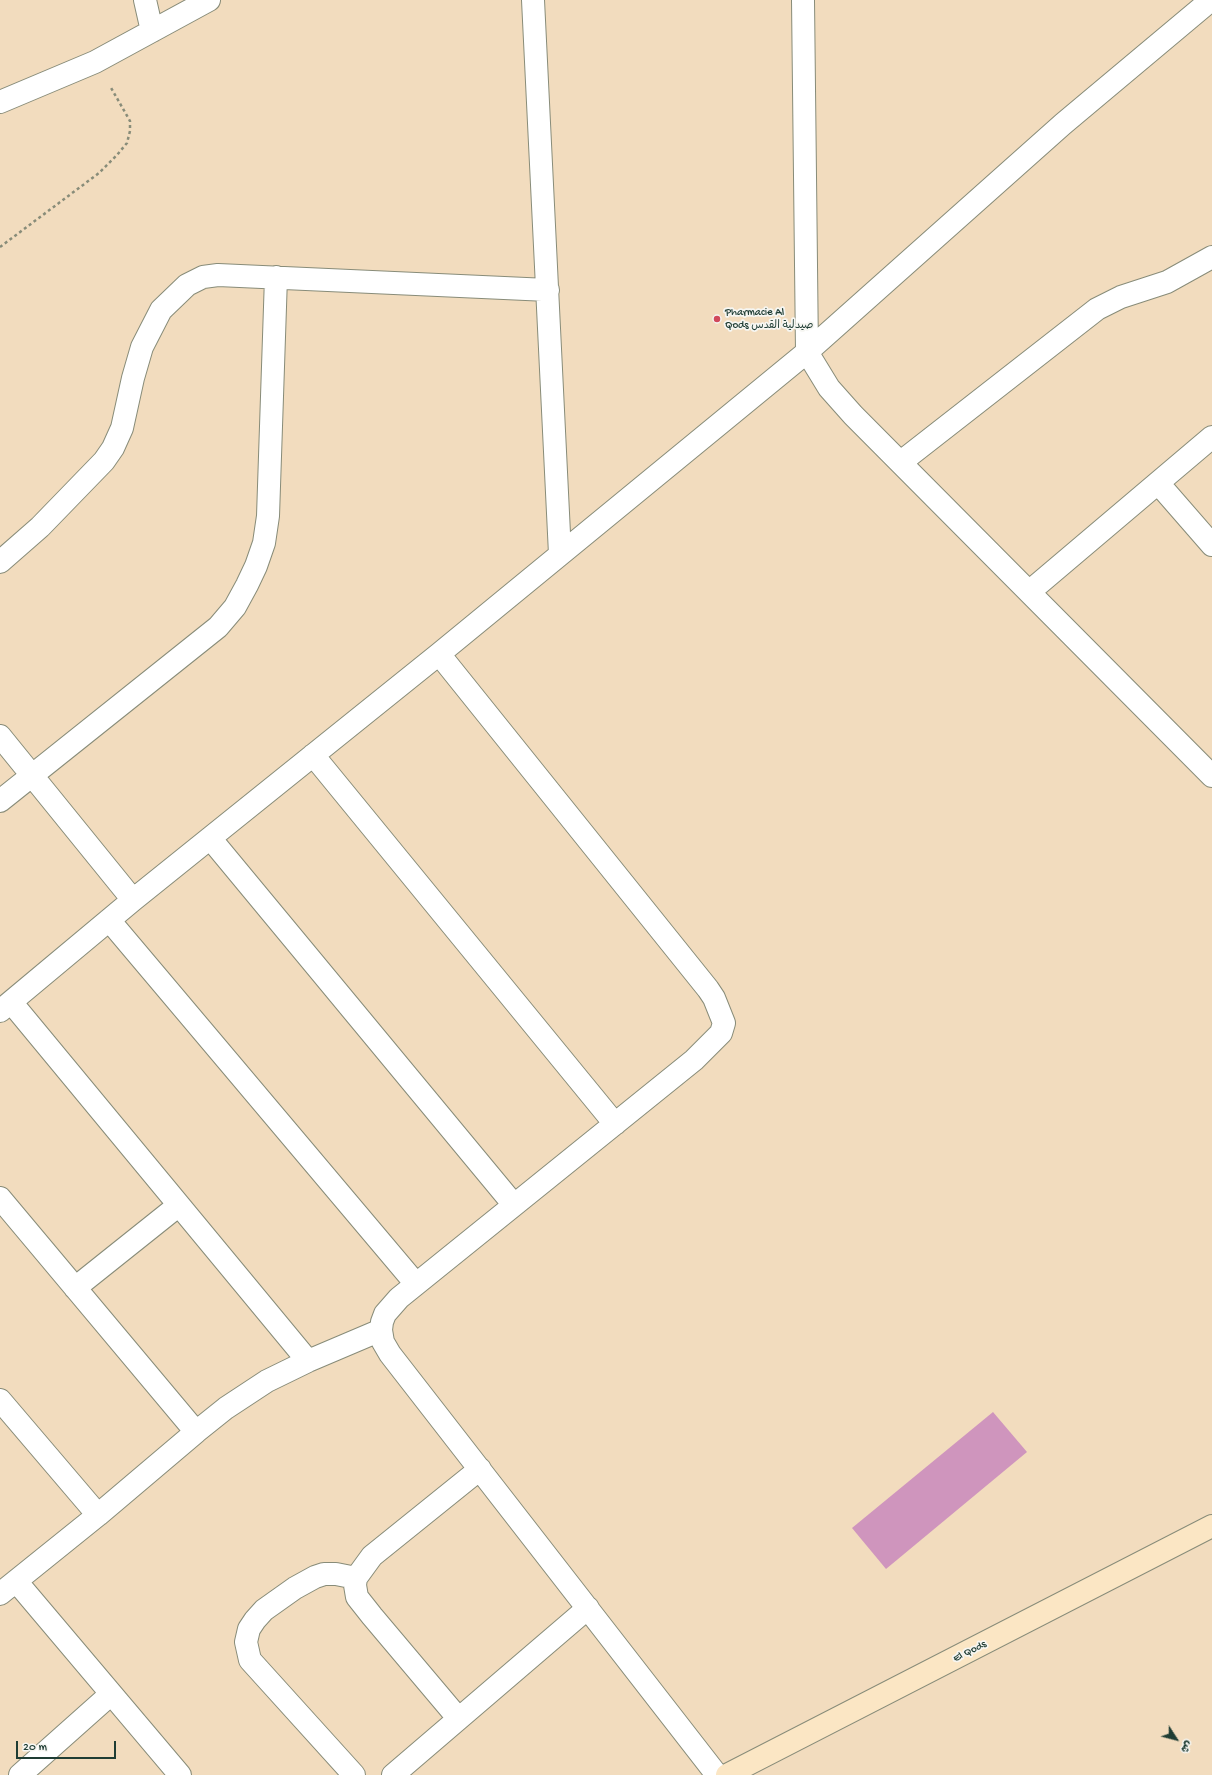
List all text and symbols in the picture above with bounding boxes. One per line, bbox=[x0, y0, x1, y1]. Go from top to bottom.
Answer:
place label: Pharmacie Al Qods صيدلية القدس bbox=[725, 306, 813, 332]
marker: Pharmacie Al Qods صيدلية القدس bbox=[712, 314, 722, 324]
street label: El Qods bbox=[951, 1638, 989, 1666]
north arrow bbox=[1156, 1719, 1196, 1759]
scale bar bbox=[18, 1733, 118, 1759]
text: ش bbox=[1177, 1738, 1194, 1754]
text: 20 m bbox=[23, 1741, 47, 1755]

